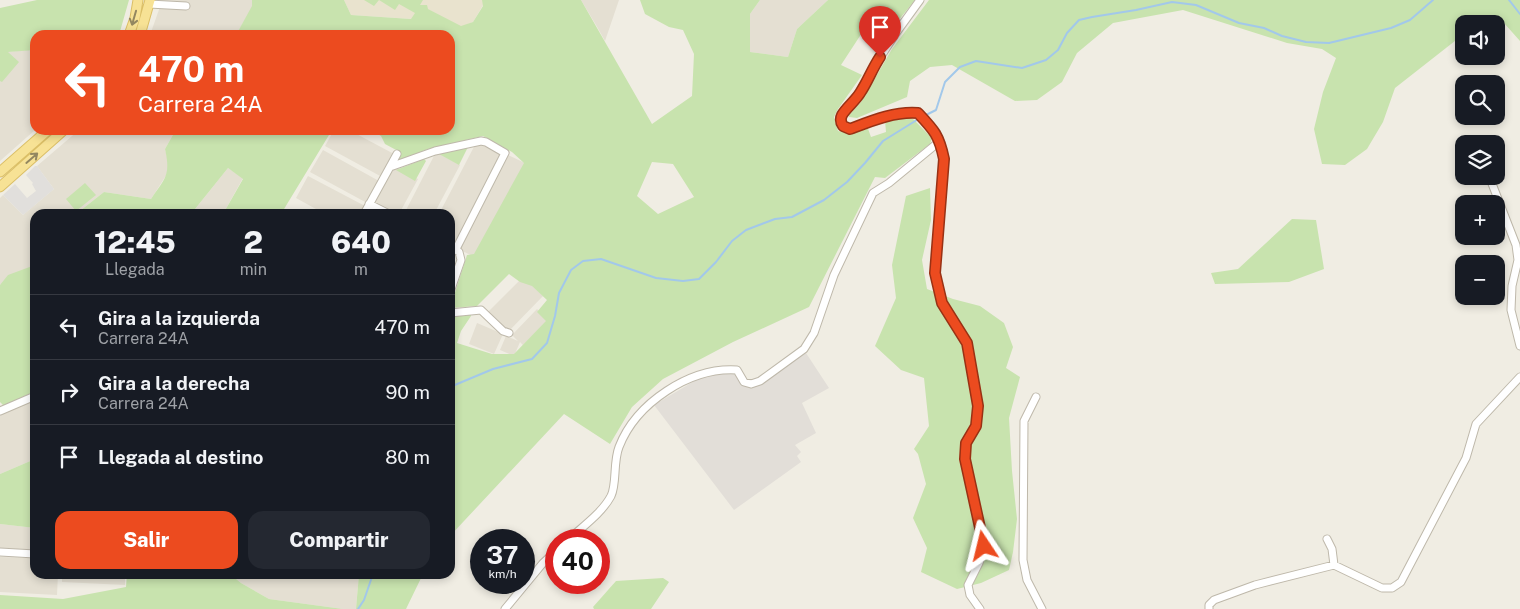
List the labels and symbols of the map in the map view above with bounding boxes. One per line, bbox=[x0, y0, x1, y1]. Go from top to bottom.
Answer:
pin bbox=[859, 6, 901, 57]
one-way arrow bbox=[129, 9, 139, 25]
one-way arrow bbox=[26, 153, 39, 164]
position arrow bbox=[957, 519, 1009, 571]
speed limit sign: 40 bbox=[545, 529, 610, 594]

